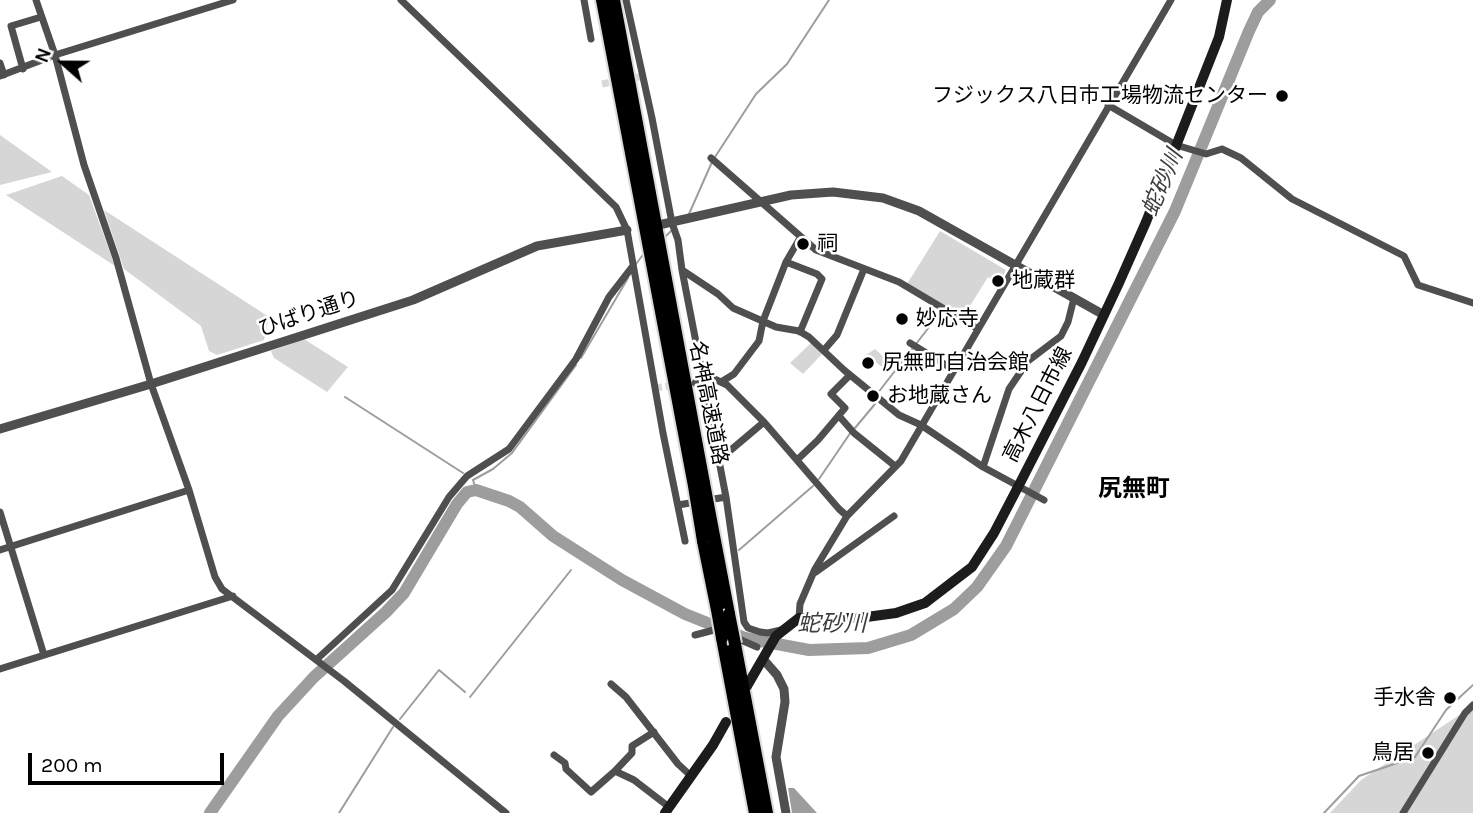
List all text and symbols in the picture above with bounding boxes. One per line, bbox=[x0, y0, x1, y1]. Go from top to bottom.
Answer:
north arrow bbox=[28, 28, 98, 98]
text: N bbox=[31, 45, 56, 66]
place label: フジックス八日市工場物流センター bbox=[932, 83, 1268, 109]
marker: フジックス八日市工場物流センター bbox=[1274, 88, 1290, 104]
water label: 蛇砂川 bbox=[1137, 146, 1189, 220]
place label: 祠 bbox=[817, 231, 838, 257]
marker: 祠 bbox=[795, 236, 811, 252]
place label: 地蔵群 bbox=[1012, 268, 1075, 294]
marker: 地蔵群 bbox=[990, 273, 1006, 289]
street label: ひばり通り bbox=[255, 286, 363, 342]
place label: 妙応寺 bbox=[916, 306, 979, 332]
marker: 妙応寺 bbox=[894, 311, 910, 327]
street label: 名神高速道路 bbox=[684, 339, 732, 467]
street label: 高木八日市線 bbox=[998, 343, 1078, 467]
place label: 尻無町自治会館 bbox=[882, 350, 1029, 376]
marker: 尻無町自治会館 bbox=[860, 355, 876, 371]
place label: お地蔵さん bbox=[887, 383, 992, 409]
marker: お地蔵さん bbox=[865, 388, 881, 404]
district label: 尻無町 bbox=[1098, 475, 1170, 503]
water label: 蛇砂川 bbox=[798, 610, 866, 638]
place label: 手水舎 bbox=[1373, 685, 1436, 711]
marker: 手水舎 bbox=[1442, 690, 1458, 706]
scale bar bbox=[32, 740, 228, 784]
place label: 鳥居 bbox=[1372, 740, 1414, 766]
marker: 鳥居 bbox=[1420, 745, 1436, 761]
text: 200 m bbox=[41, 753, 103, 777]

